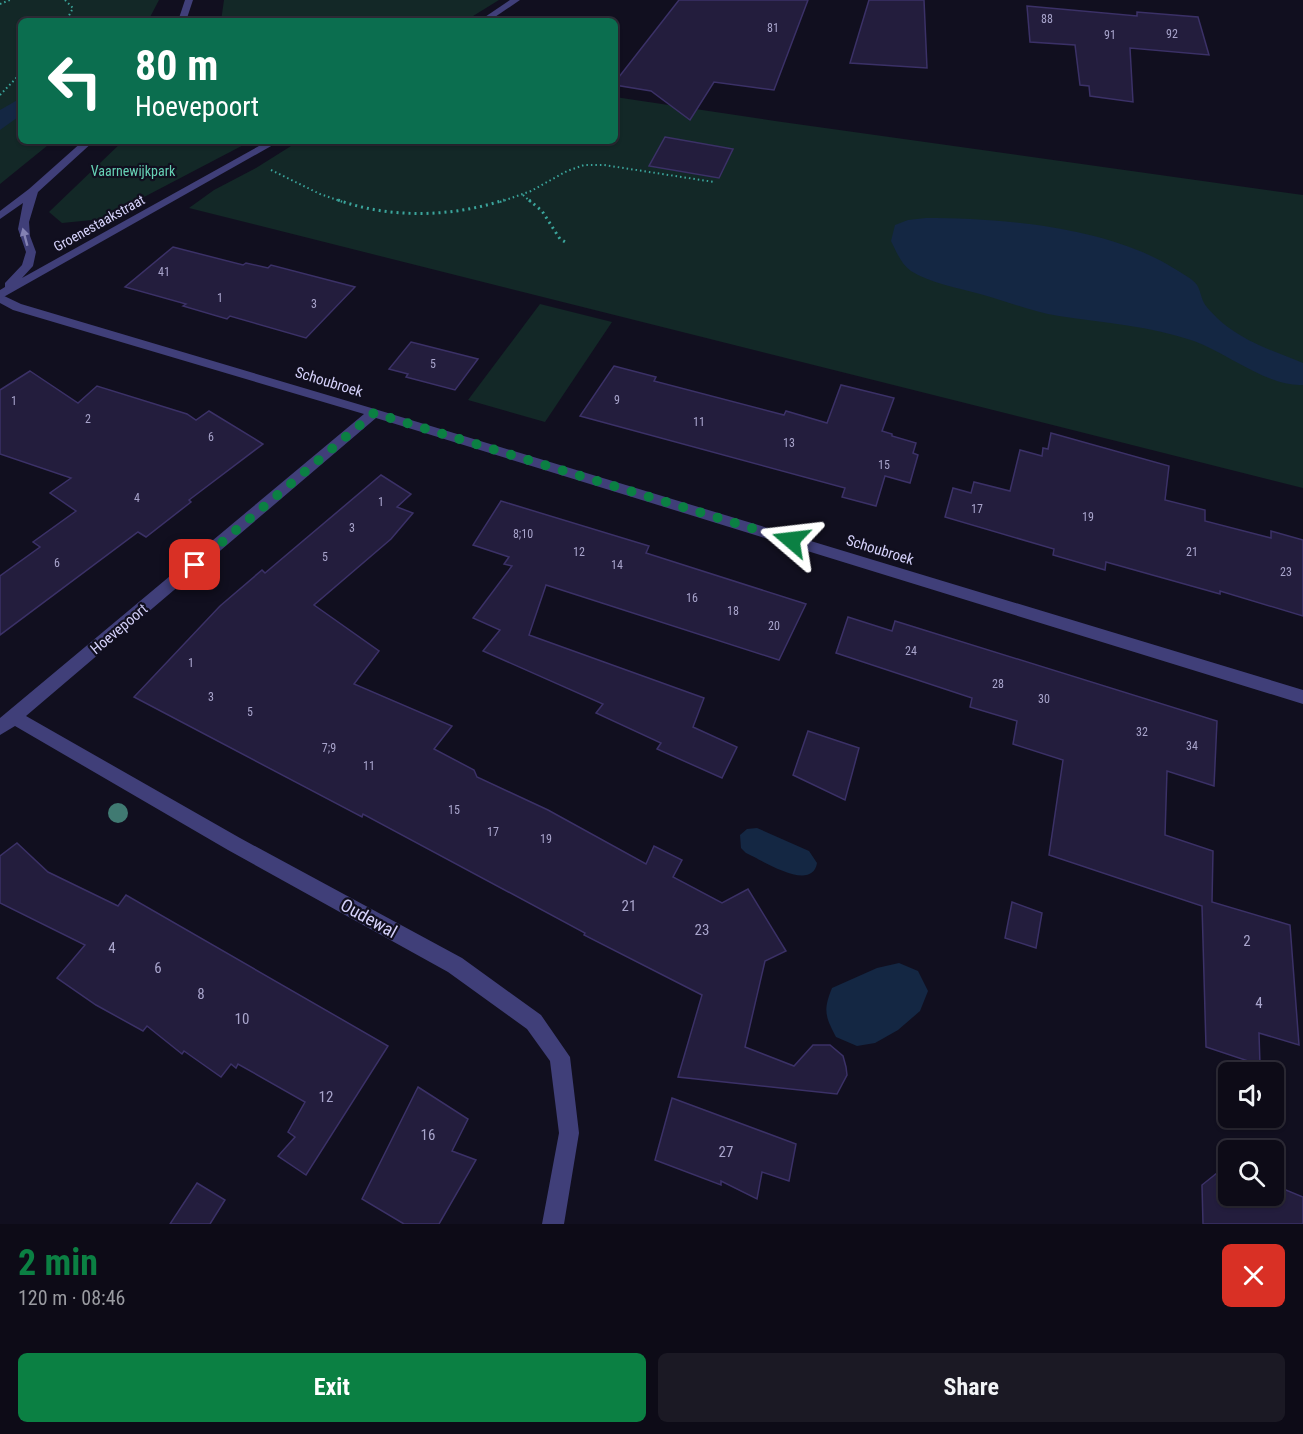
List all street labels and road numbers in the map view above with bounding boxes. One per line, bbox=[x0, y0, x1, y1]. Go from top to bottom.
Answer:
street label: Groenestaakstraat bbox=[51, 191, 147, 255]
street label: Schoubroek bbox=[293, 363, 365, 401]
street label: Schoubroek bbox=[844, 531, 916, 569]
street label: Hoevepoort bbox=[87, 600, 151, 658]
street label: Oudewal bbox=[337, 894, 401, 942]

